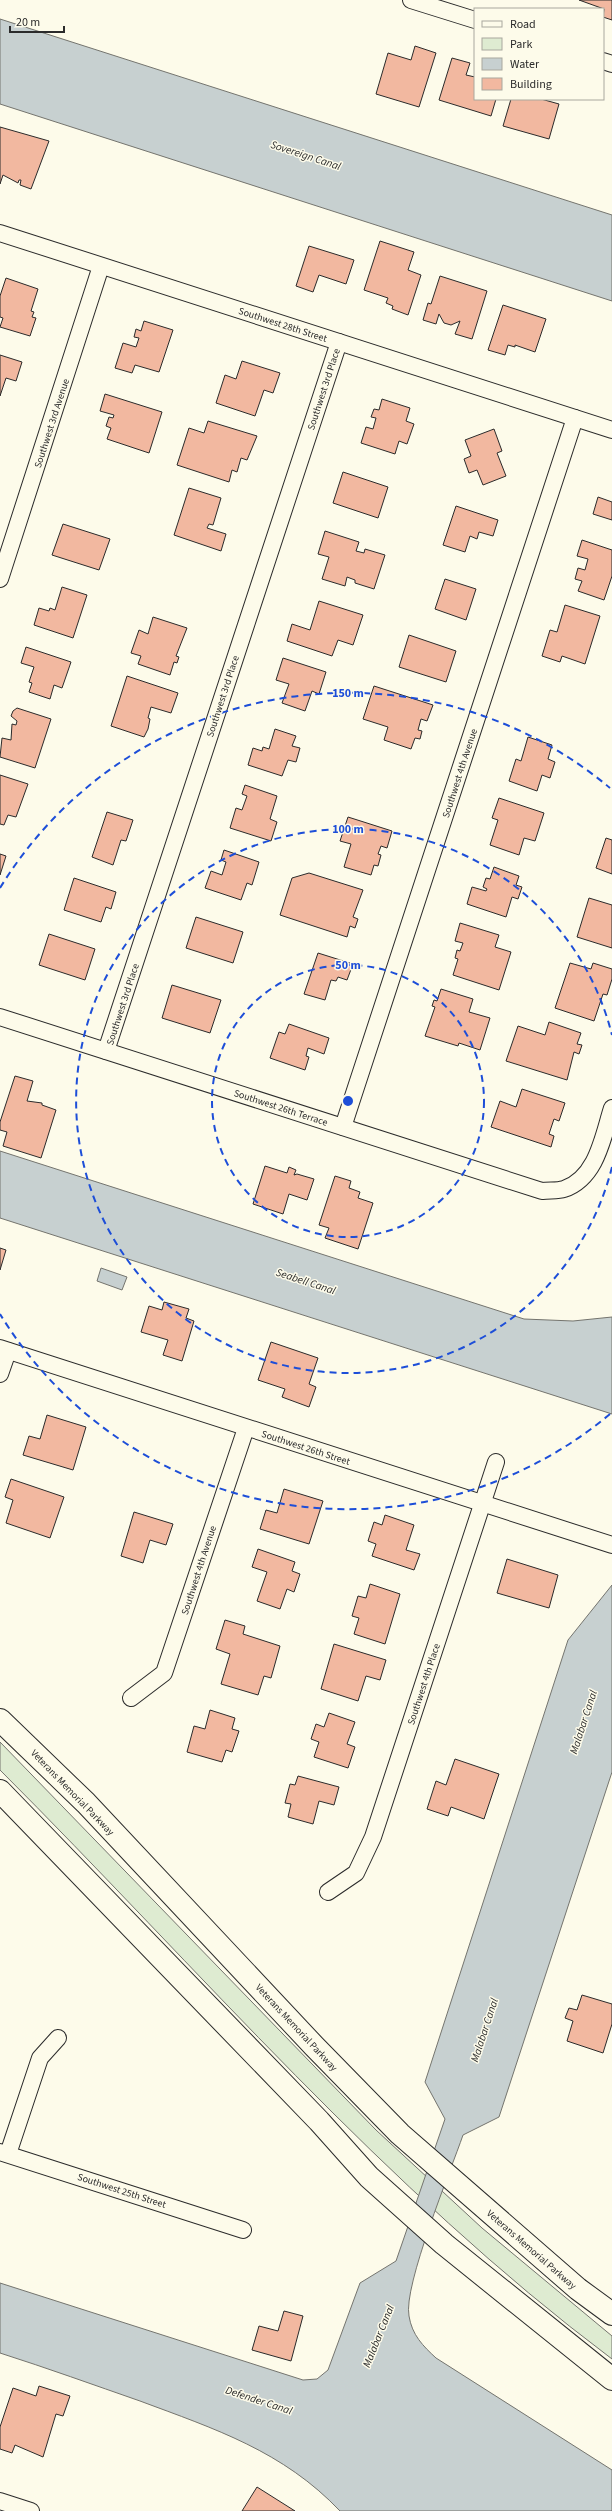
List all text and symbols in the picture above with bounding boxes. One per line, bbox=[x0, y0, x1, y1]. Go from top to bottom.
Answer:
scale bar bbox=[10, 8, 64, 34]
legend bbox=[474, 8, 604, 100]
text: 20 m bbox=[16, 14, 40, 31]
text: Road bbox=[510, 16, 536, 33]
text: Park bbox=[510, 36, 532, 53]
text: Water bbox=[510, 56, 540, 73]
text: Building bbox=[510, 76, 552, 93]
water label: Sovereign Canal bbox=[269, 137, 343, 174]
street label: Southwest 28th Street bbox=[237, 304, 329, 346]
street label: Southwest 3rd Place bbox=[304, 347, 344, 432]
street label: Southwest 3rd Avenue bbox=[31, 377, 73, 470]
street label: Southwest 3rd Place bbox=[203, 654, 243, 739]
text: 150 m bbox=[332, 685, 364, 702]
street label: Southwest 4th Avenue bbox=[439, 727, 481, 820]
text: 100 m bbox=[332, 821, 364, 838]
text: 50 m bbox=[335, 957, 361, 974]
street label: Southwest 3rd Place bbox=[103, 962, 143, 1047]
street label: Southwest 26th Terrace bbox=[232, 1086, 329, 1130]
centre of rings bbox=[341, 1094, 355, 1108]
water label: Seabell Canal bbox=[274, 1265, 338, 1298]
street label: Southwest 26th Street bbox=[260, 1427, 352, 1469]
street label: Southwest 4th Avenue bbox=[178, 1524, 220, 1617]
street label: Southwest 4th Place bbox=[404, 1642, 444, 1727]
water label: Malabar Canal bbox=[566, 1688, 601, 1756]
street label: Veterans Memorial Parkway bbox=[27, 1746, 117, 1839]
street label: Veterans Memorial Parkway bbox=[252, 1981, 341, 2075]
water label: Malabar Canal bbox=[467, 1996, 502, 2064]
street label: Southwest 25th Street bbox=[76, 2170, 168, 2212]
street label: Veterans Memorial Parkway bbox=[483, 2207, 580, 2293]
water label: Malabar Canal bbox=[359, 2302, 398, 2370]
water label: Defender Canal bbox=[224, 2383, 294, 2418]

